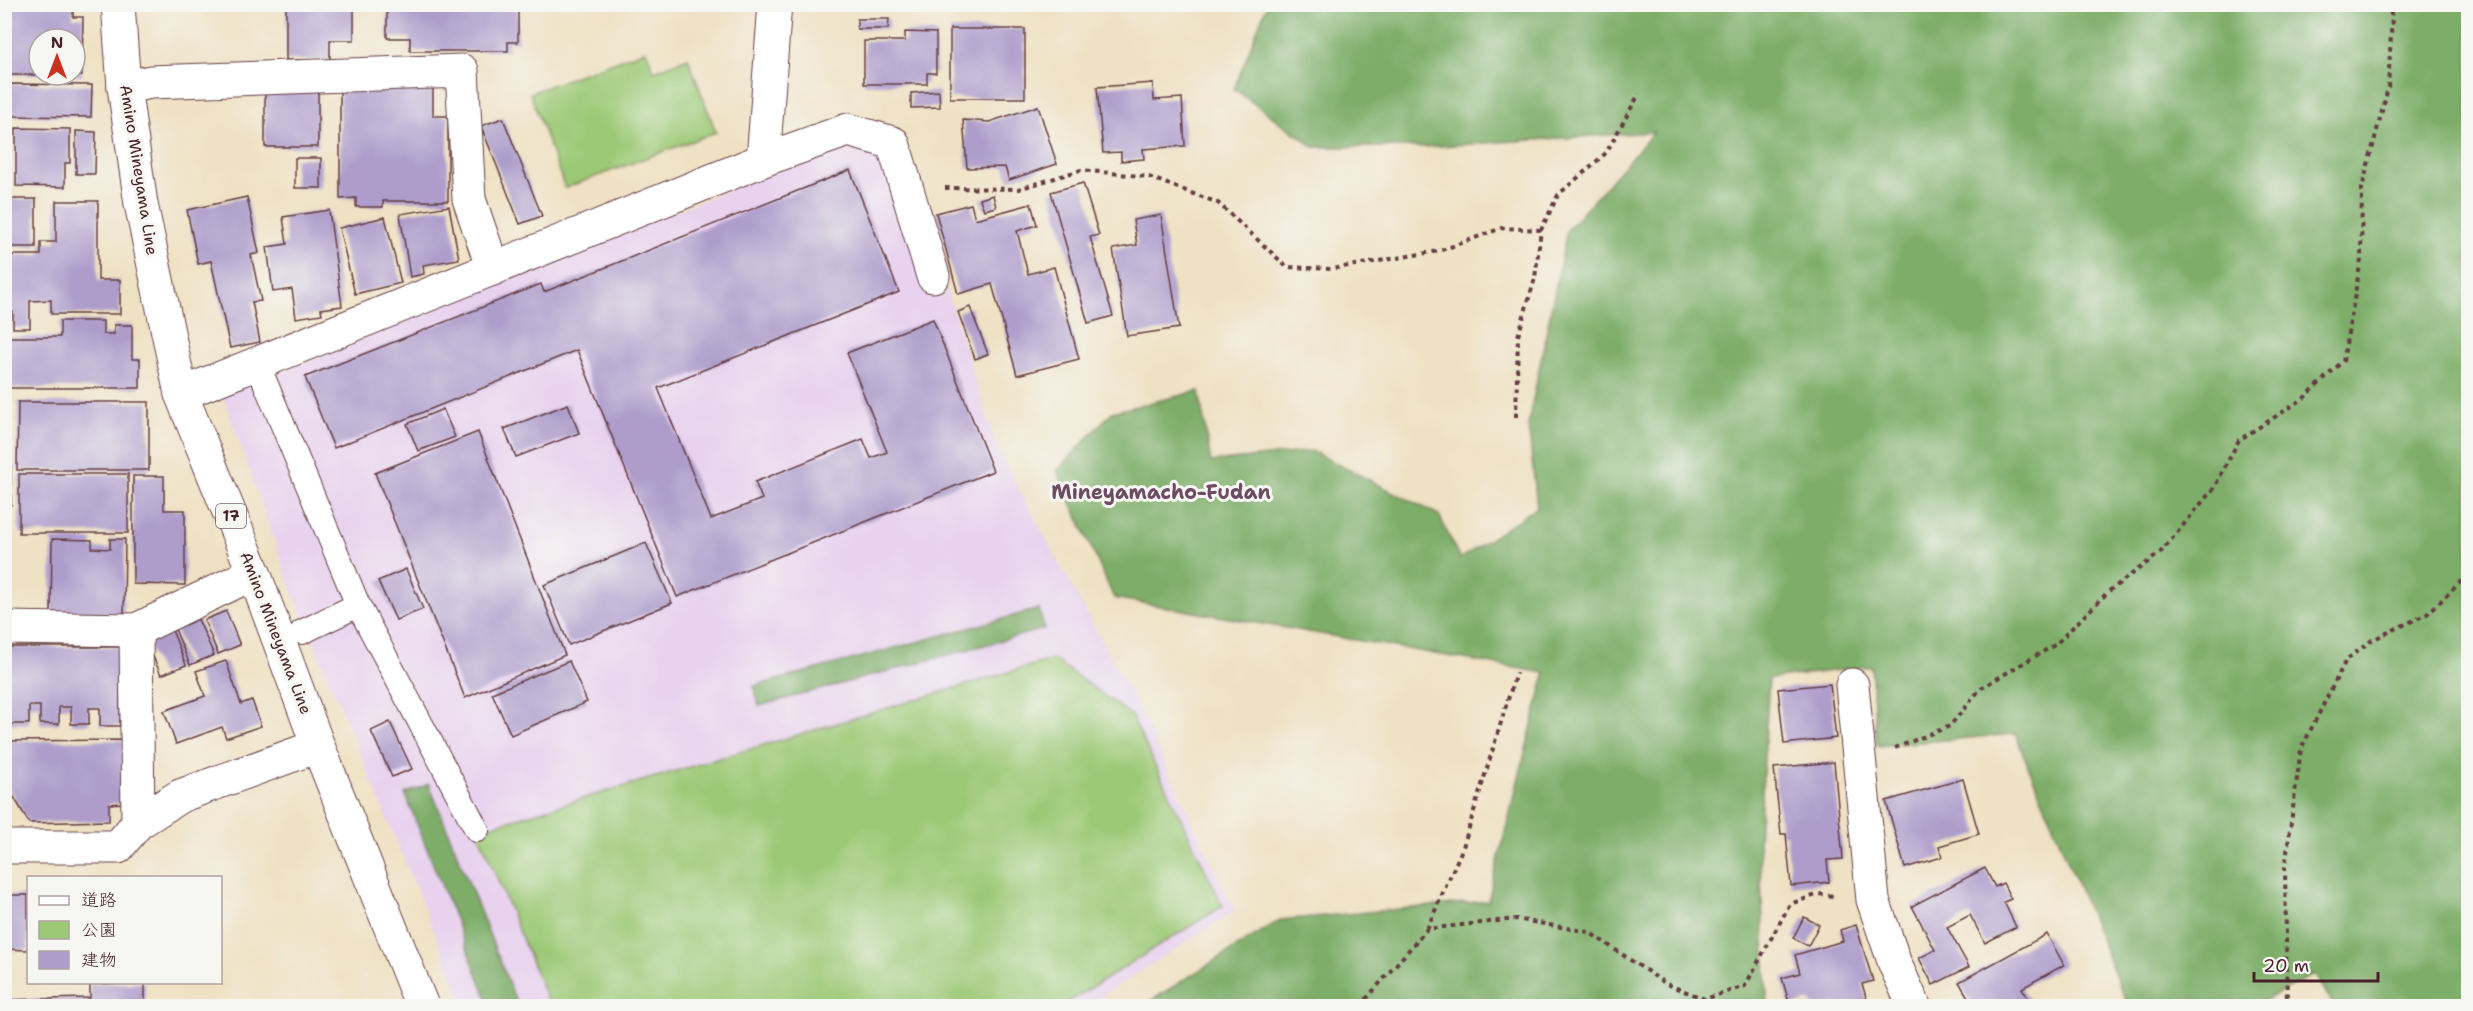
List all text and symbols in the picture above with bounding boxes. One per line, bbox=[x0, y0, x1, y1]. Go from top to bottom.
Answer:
north arrow bbox=[27, 27, 87, 87]
text: N bbox=[51, 32, 63, 53]
street label: Amino Mineyama Line bbox=[115, 83, 163, 257]
district label: Mineyamacho-Fudan bbox=[1051, 479, 1271, 505]
road number: 17 bbox=[216, 504, 246, 528]
street label: Amino Mineyama Line bbox=[235, 549, 317, 717]
legend bbox=[27, 876, 222, 984]
text: 道路 bbox=[81, 888, 117, 912]
text: 公園 bbox=[81, 918, 117, 942]
scale bar bbox=[2254, 945, 2378, 983]
text: 建物 bbox=[81, 948, 117, 972]
text: 20 m bbox=[2263, 954, 2309, 978]

